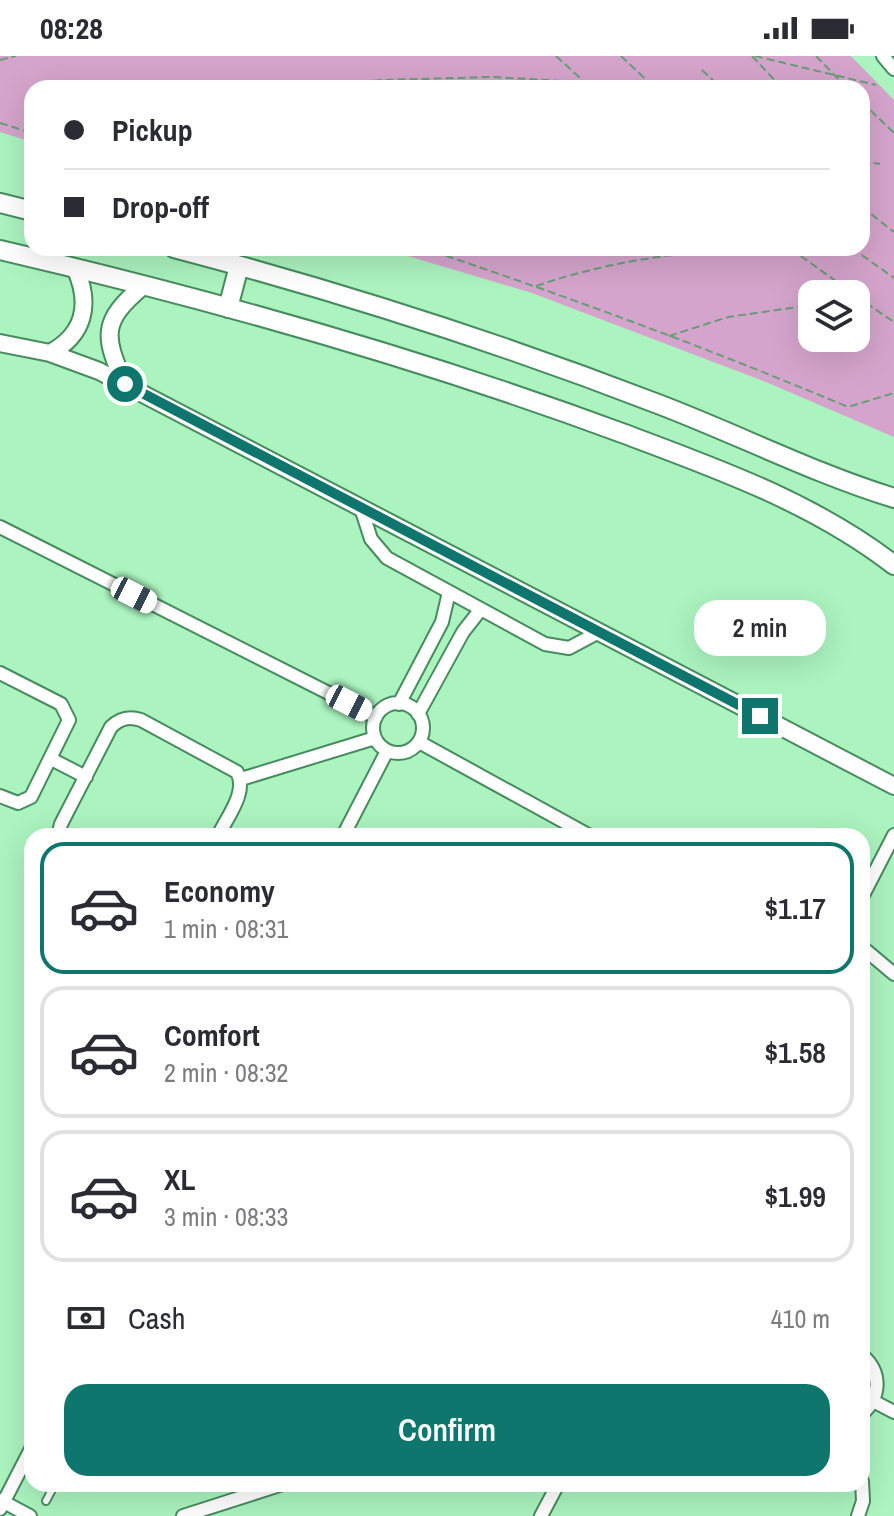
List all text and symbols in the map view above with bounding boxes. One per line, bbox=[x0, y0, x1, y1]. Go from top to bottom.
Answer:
text: 08:28 bbox=[40, 8, 103, 48]
text: Pickup bbox=[112, 110, 193, 150]
text: Drop-off bbox=[112, 187, 209, 227]
map controls bbox=[798, 280, 870, 352]
button: layers bbox=[798, 280, 870, 352]
route start bbox=[107, 366, 143, 402]
car bbox=[107, 573, 161, 617]
callout: 2 min bbox=[694, 600, 826, 656]
text: 2 min bbox=[733, 610, 787, 645]
car bbox=[322, 681, 376, 725]
route end bbox=[742, 698, 778, 734]
text: Economy bbox=[164, 871, 275, 911]
icon: car bbox=[68, 872, 140, 944]
text: $1.17 bbox=[764, 888, 826, 928]
text: 1 min · 08:31 bbox=[164, 911, 288, 946]
text: Comfort bbox=[164, 1015, 260, 1055]
icon: car bbox=[68, 1016, 140, 1088]
text: $1.58 bbox=[764, 1032, 826, 1072]
text: 2 min · 08:32 bbox=[164, 1055, 288, 1090]
text: XL bbox=[164, 1159, 195, 1199]
icon: car bbox=[68, 1160, 140, 1232]
text: $1.99 bbox=[764, 1176, 826, 1216]
text: 3 min · 08:33 bbox=[164, 1199, 288, 1234]
icon: cash bbox=[64, 1296, 108, 1340]
text: Cash bbox=[128, 1298, 185, 1338]
text: 410 m bbox=[771, 1301, 830, 1336]
button: Confirm bbox=[64, 1384, 830, 1476]

